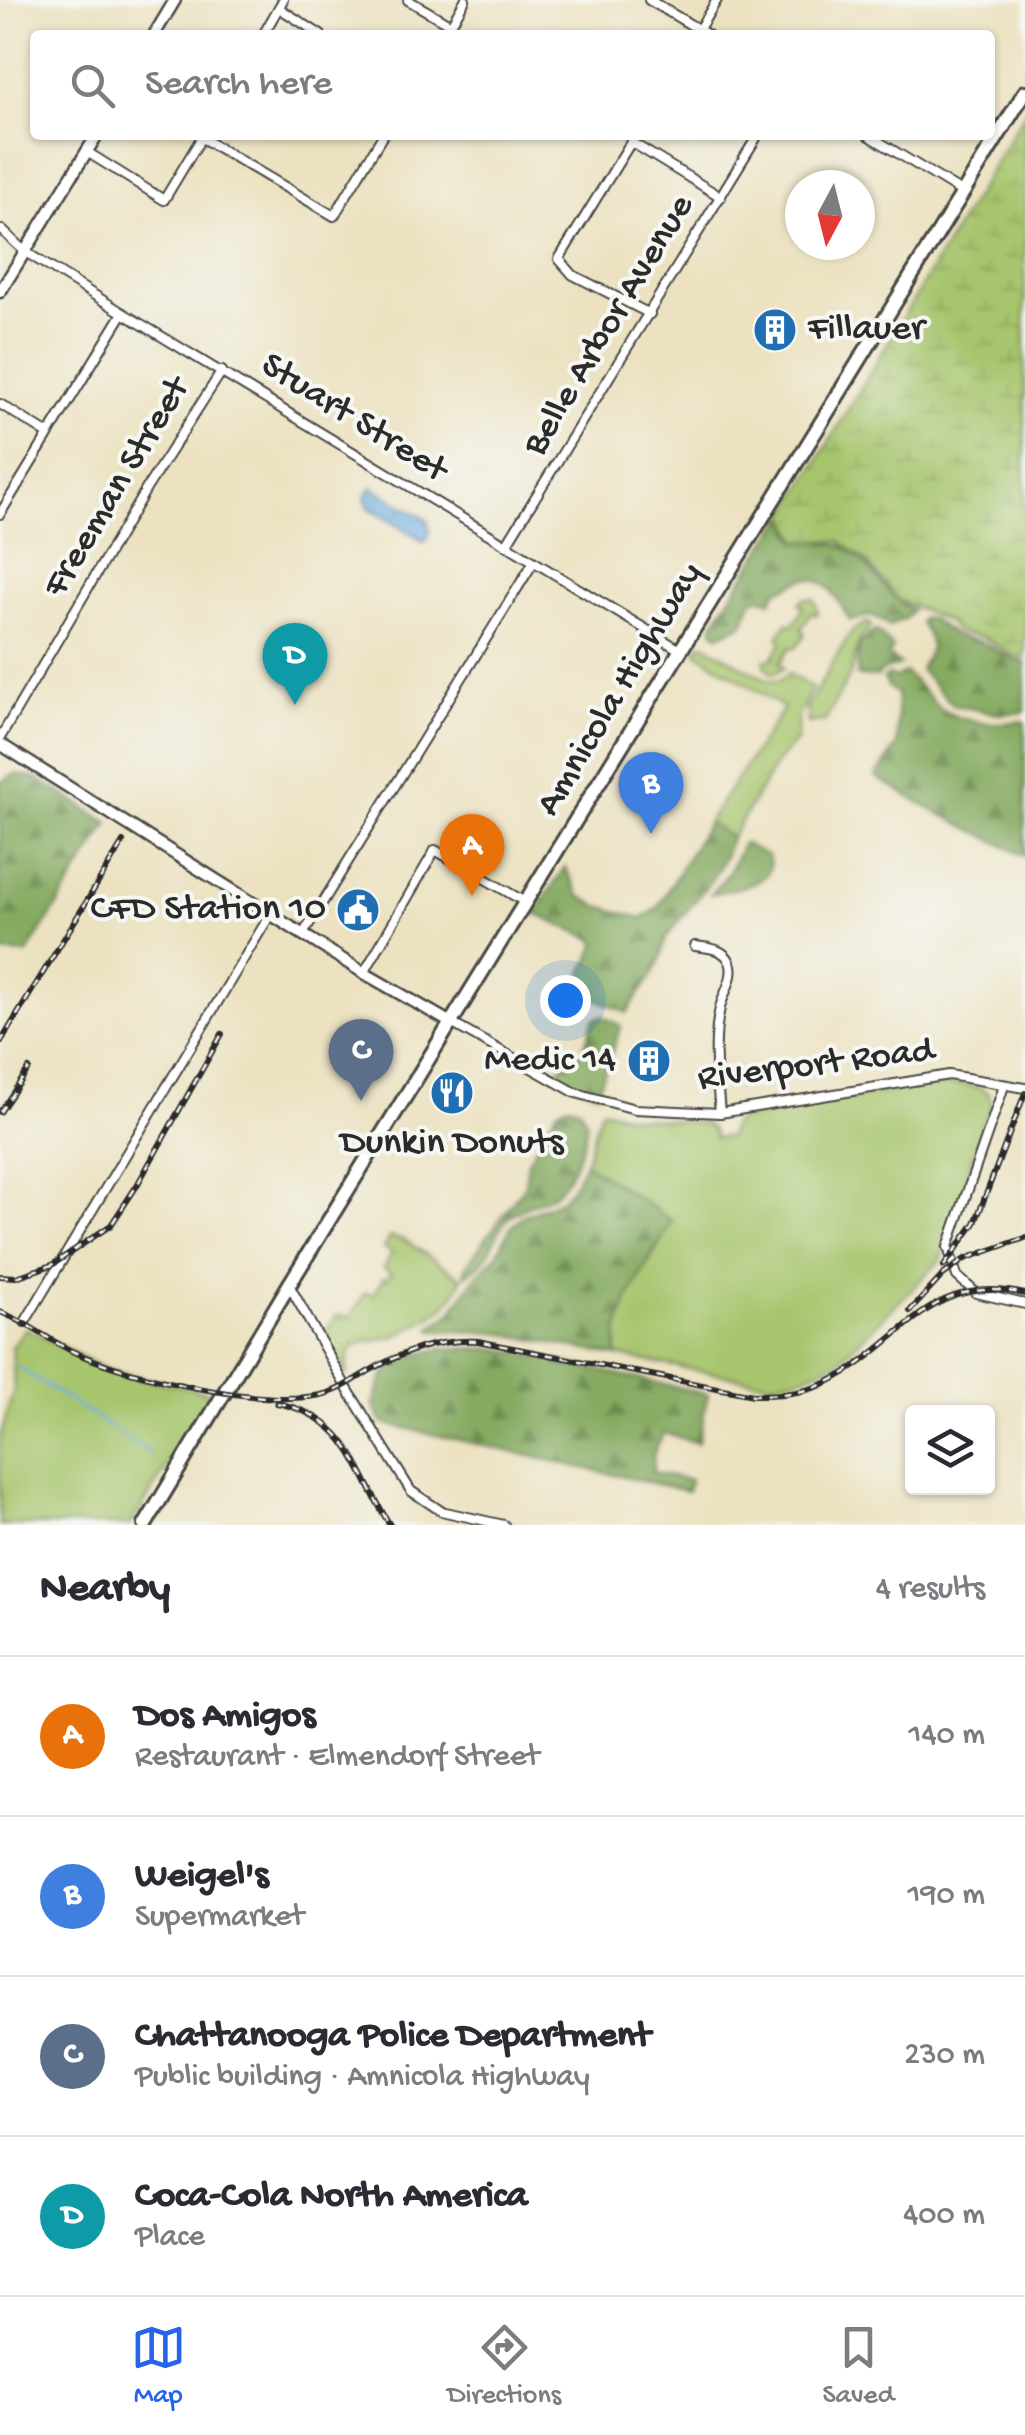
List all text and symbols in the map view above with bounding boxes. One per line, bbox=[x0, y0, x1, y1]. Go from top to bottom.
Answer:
search box bbox=[30, 30, 995, 140]
icon: search bbox=[65, 58, 120, 113]
text: Search here bbox=[145, 63, 332, 107]
north arrow bbox=[785, 170, 875, 260]
street label: Belle Arbor Avenue bbox=[514, 187, 705, 465]
building icon: Fillauer bbox=[752, 307, 798, 353]
place label: Fillauer bbox=[807, 308, 928, 352]
street label: Stuart Street bbox=[252, 344, 457, 496]
street label: Freeman Street bbox=[35, 367, 203, 607]
street label: Amnicola Highway bbox=[528, 555, 714, 825]
pin: D bbox=[262, 622, 328, 705]
pin: B bbox=[618, 752, 684, 834]
pin: A bbox=[440, 814, 504, 896]
public building icon: CFD Station 10 bbox=[335, 887, 381, 933]
place label: CFD Station 10 bbox=[90, 888, 326, 932]
your location bbox=[540, 975, 591, 1026]
pin: C bbox=[328, 1018, 394, 1101]
street label: Riverport Road bbox=[696, 1029, 939, 1102]
building icon: Medic 14 bbox=[626, 1038, 672, 1084]
place label: Medic 14 bbox=[484, 1039, 616, 1083]
restaurant icon: Dunkin Donuts bbox=[429, 1070, 475, 1116]
place label: Dunkin Donuts bbox=[338, 1122, 564, 1166]
map controls bbox=[905, 1405, 995, 1495]
button: layers bbox=[905, 1405, 995, 1495]
text: Nearby bbox=[40, 1566, 170, 1615]
text: 4 results bbox=[876, 1571, 985, 1609]
text: Dos Amigos bbox=[135, 1695, 315, 1739]
text: A bbox=[63, 1717, 82, 1755]
text: 140 m bbox=[908, 1717, 985, 1755]
text: Restaurant · Elmendorf Street bbox=[135, 1739, 539, 1777]
text: Weigel's bbox=[135, 1855, 268, 1899]
text: B bbox=[64, 1877, 81, 1915]
text: 190 m bbox=[908, 1877, 985, 1915]
text: Supermarket bbox=[135, 1899, 304, 1937]
text: Chattanooga Police Department bbox=[135, 2015, 651, 2059]
text: C bbox=[64, 2037, 81, 2075]
text: 230 m bbox=[904, 2037, 985, 2075]
text: Public building · Amnicola Highway bbox=[135, 2059, 590, 2097]
text: Coca-Cola North America bbox=[135, 2175, 528, 2219]
text: D bbox=[62, 2197, 83, 2235]
text: 400 m bbox=[903, 2197, 985, 2235]
text: Place bbox=[135, 2219, 205, 2257]
tab: Map bbox=[131, 2320, 186, 2413]
tab: Directions bbox=[447, 2320, 561, 2413]
tab: Saved bbox=[822, 2320, 894, 2413]

